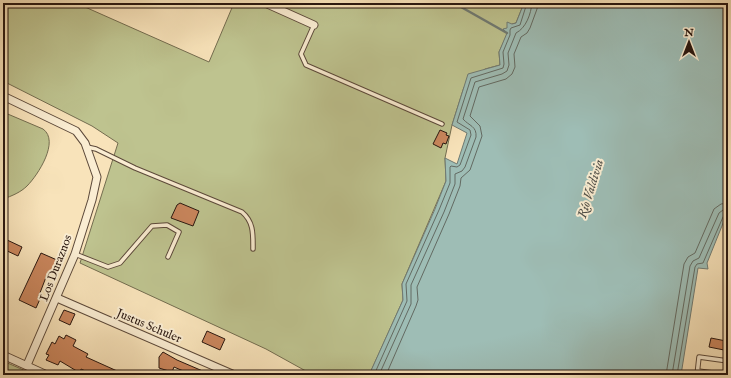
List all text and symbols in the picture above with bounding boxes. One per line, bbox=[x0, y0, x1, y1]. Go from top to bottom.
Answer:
north arrow bbox=[669, 22, 709, 62]
text: N bbox=[683, 26, 694, 40]
water label: Río Valdivia bbox=[574, 157, 608, 221]
street label: Los Duraznos bbox=[36, 233, 76, 303]
street label: Justus Schuler bbox=[112, 305, 184, 348]

